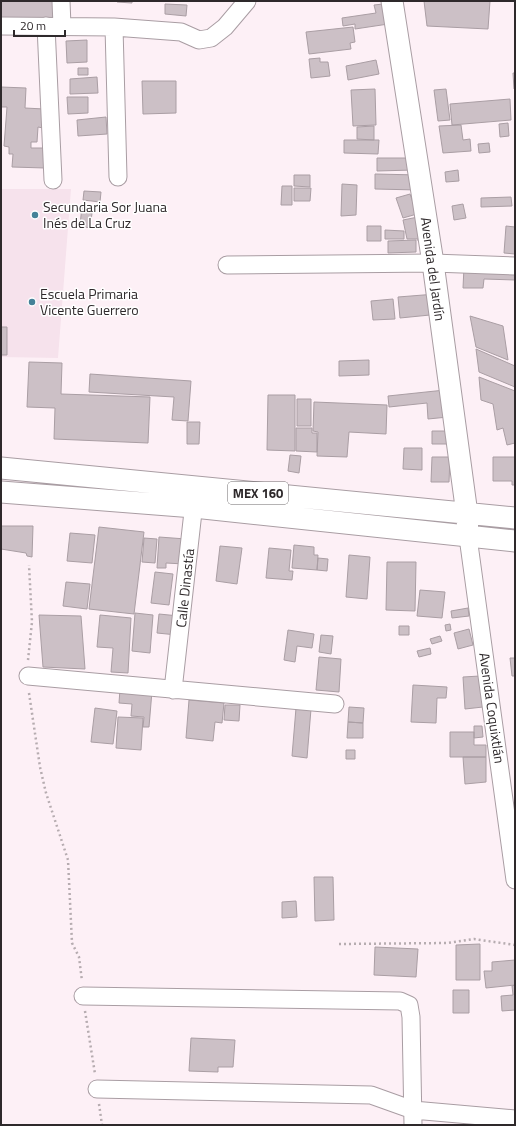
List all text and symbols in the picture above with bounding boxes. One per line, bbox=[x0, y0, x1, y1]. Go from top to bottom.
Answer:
scale bar bbox=[14, 12, 65, 38]
text: 20 m bbox=[20, 16, 46, 35]
place label: Secundaria Sor Juana Inés de La Cruz bbox=[43, 196, 167, 233]
marker: Secundaria Sor Juana Inés de La Cruz bbox=[30, 210, 40, 220]
street label: Avenida del Jardín bbox=[416, 216, 451, 322]
place label: Escuela Primaria Vicente Guerrero bbox=[40, 283, 139, 320]
marker: Escuela Primaria Vicente Guerrero bbox=[27, 297, 37, 307]
road number: MEX 160 bbox=[228, 482, 288, 504]
street label: Calle Dinastía bbox=[170, 547, 199, 629]
street label: Avenida Coquixtlán bbox=[474, 651, 511, 765]

